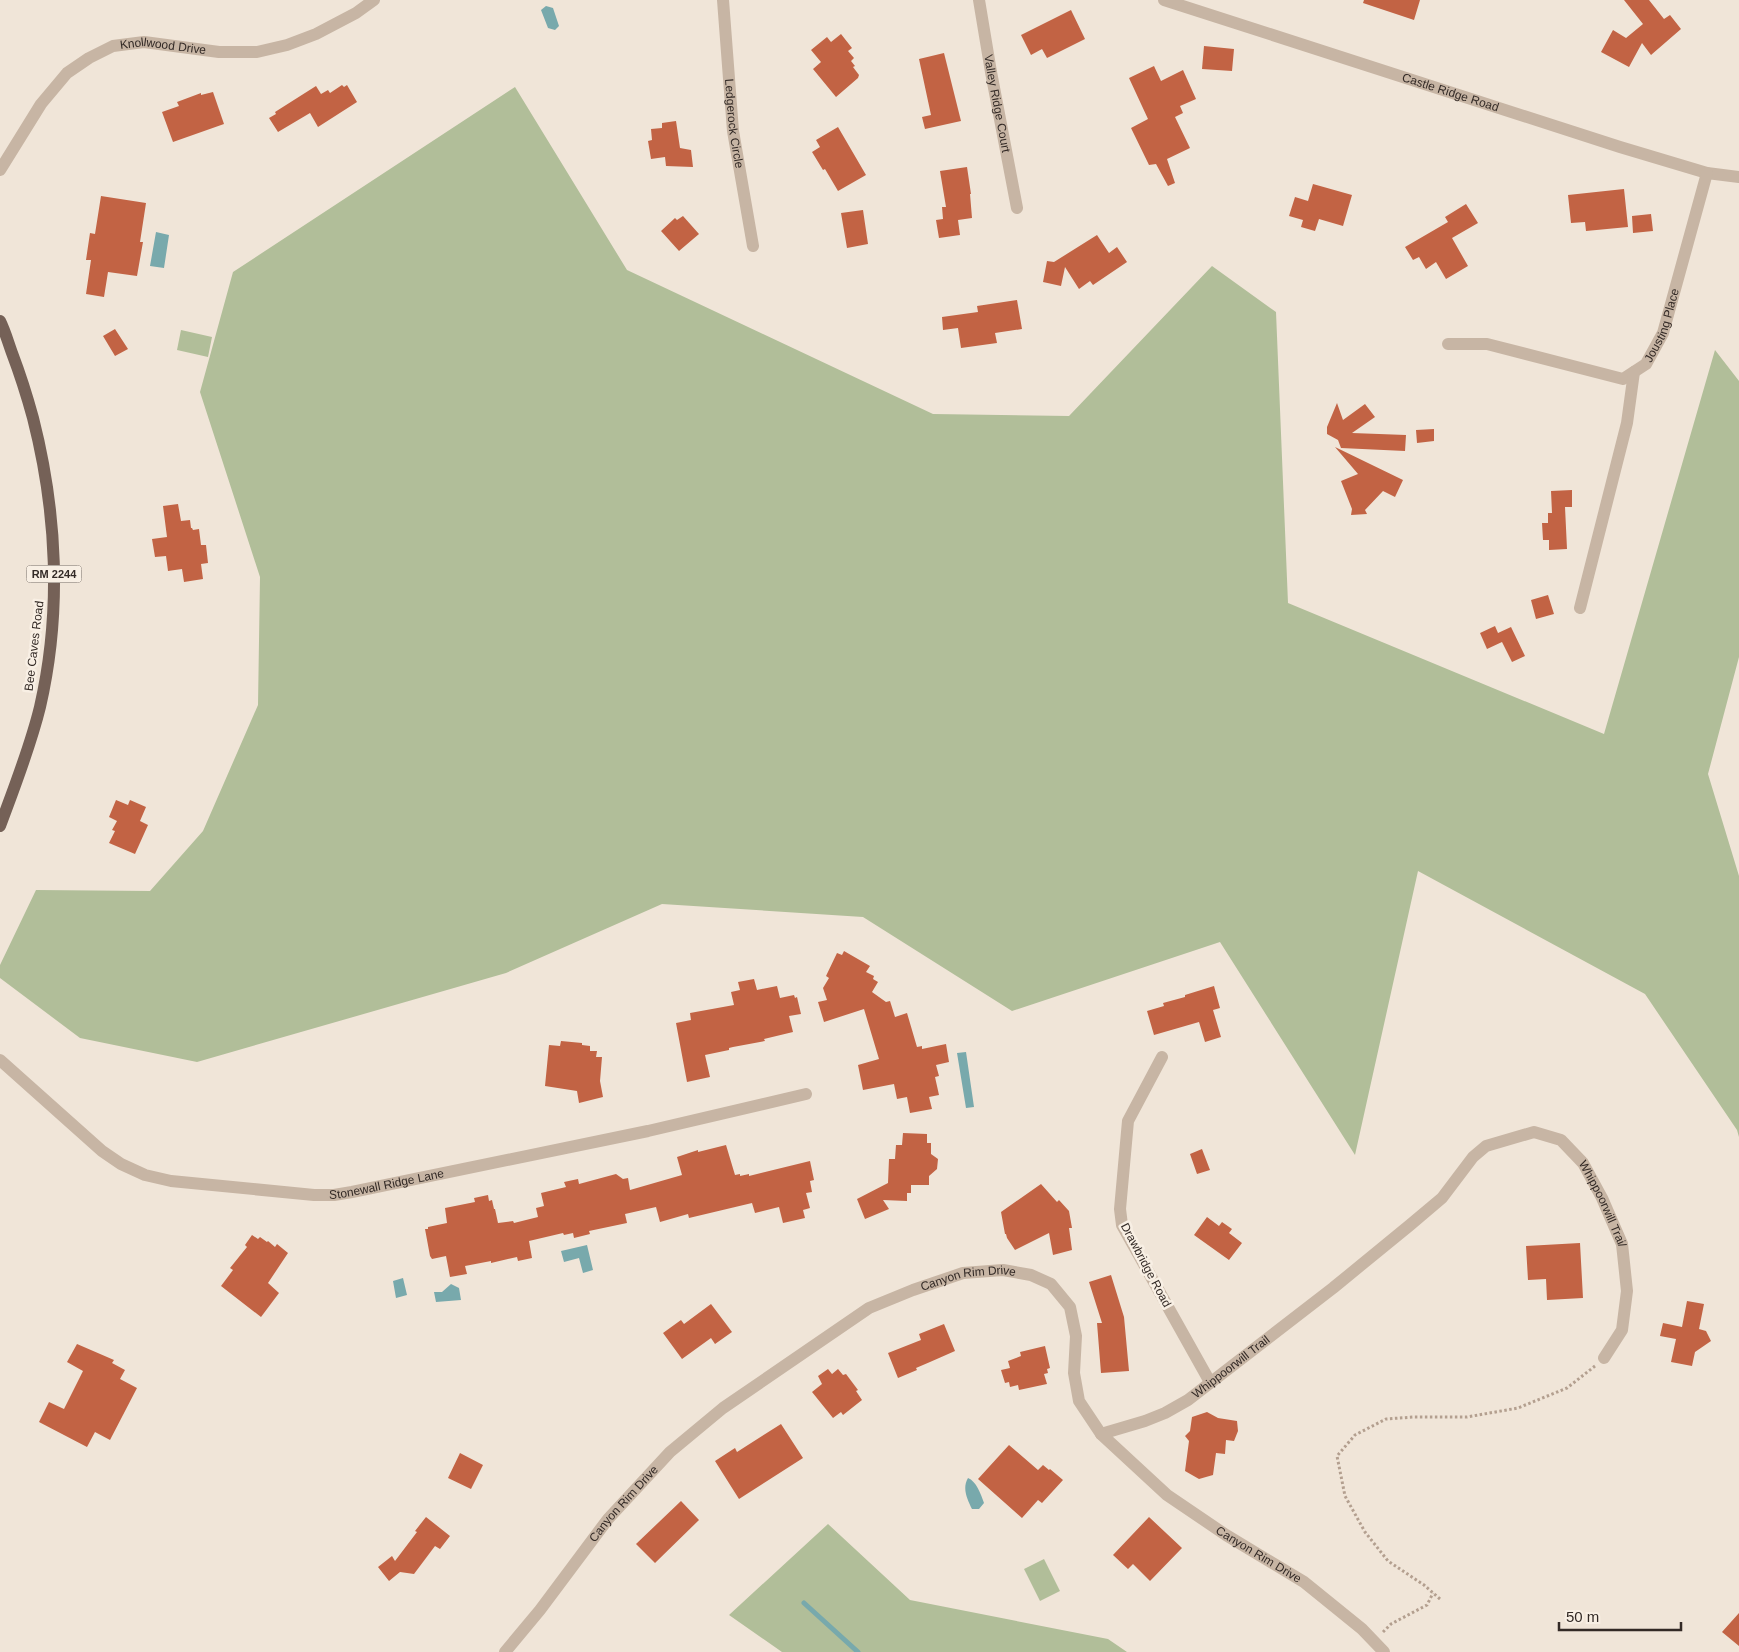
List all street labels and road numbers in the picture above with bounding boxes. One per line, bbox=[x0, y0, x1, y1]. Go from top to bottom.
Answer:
street label: Knollwood Drive bbox=[119, 35, 207, 57]
street label: Valley Ridge Court bbox=[981, 53, 1013, 154]
street label: Castle Ridge Road bbox=[1400, 70, 1501, 114]
street label: Ledgerock Circle bbox=[722, 78, 746, 170]
street label: Jousting Place bbox=[1641, 287, 1682, 365]
road number: RM 2244 bbox=[27, 566, 82, 582]
street label: Bee Caves Road bbox=[22, 600, 46, 692]
street label: Whippoorwill Trail bbox=[1576, 1158, 1629, 1247]
street label: Stonewall Ridge Lane bbox=[329, 1166, 446, 1202]
street label: Drawbridge Road bbox=[1118, 1220, 1174, 1310]
street label: Canyon Rim Drive bbox=[919, 1263, 1017, 1294]
street label: Whippoorwill Trail bbox=[1189, 1333, 1272, 1401]
street label: Canyon Rim Drive bbox=[586, 1462, 661, 1545]
street label: Canyon Rim Drive bbox=[1213, 1523, 1304, 1586]

